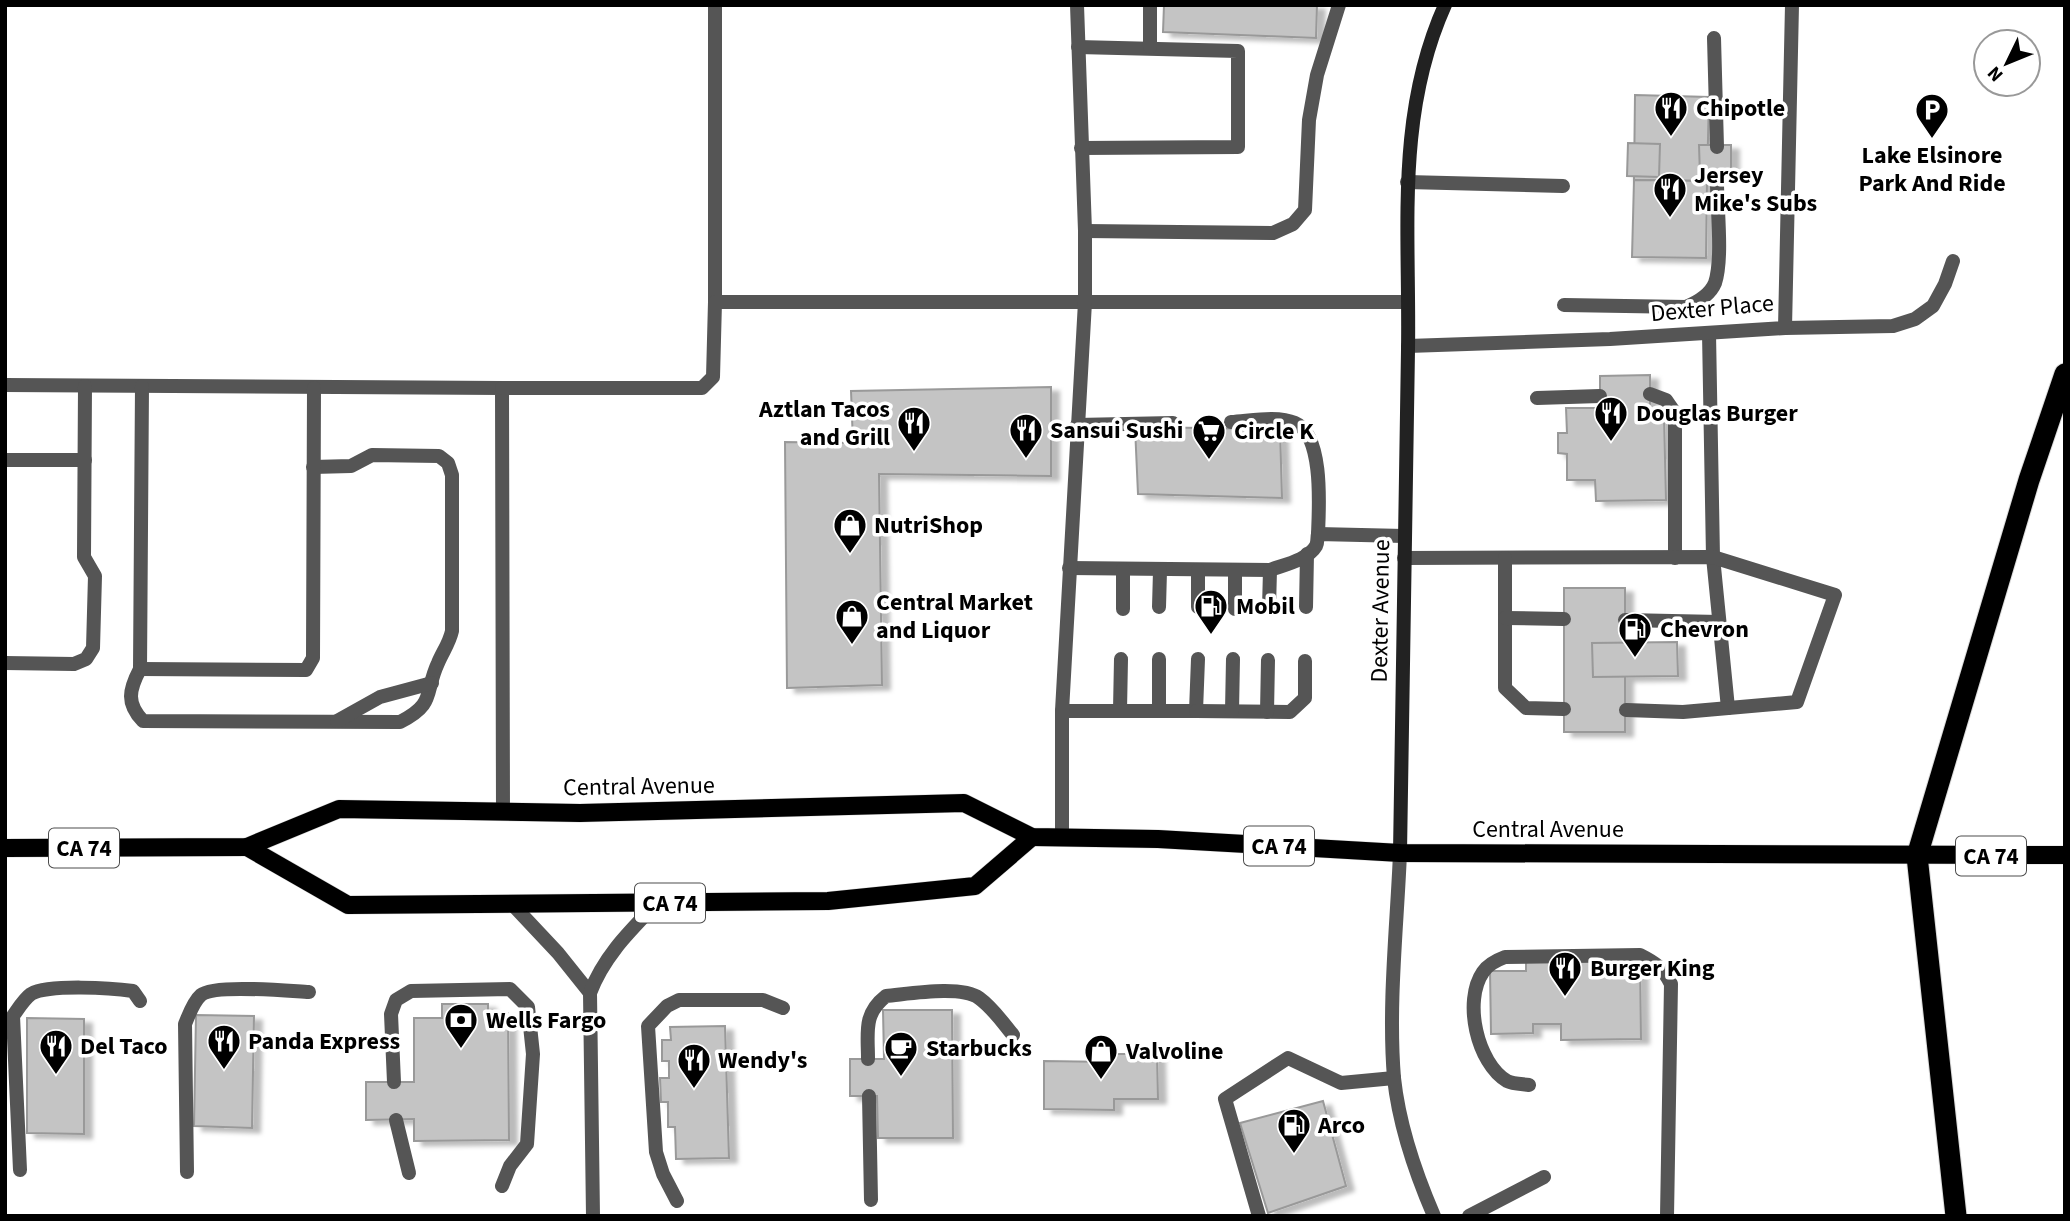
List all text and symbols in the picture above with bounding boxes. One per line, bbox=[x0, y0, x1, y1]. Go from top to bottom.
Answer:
north arrow bbox=[1972, 28, 2042, 98]
text: N bbox=[1981, 60, 2010, 87]
restaurant icon: Chipotle bbox=[1652, 89, 1690, 138]
place label: Chipotle bbox=[1696, 91, 1785, 126]
parking icon: Lake Elsinore Park And Ride bbox=[1913, 91, 1951, 140]
place label: Lake Elsinore Park And Ride bbox=[1858, 138, 2006, 201]
place label: Jersey Mike's Subs bbox=[1694, 158, 1817, 221]
restaurant icon: Jersey Mike's Subs bbox=[1651, 170, 1689, 219]
street label: Dexter Place bbox=[1649, 286, 1775, 331]
place label: Aztlan Tacos and Grill bbox=[758, 392, 890, 455]
restaurant icon: Douglas Burger bbox=[1592, 394, 1630, 443]
place label: Douglas Burger bbox=[1636, 396, 1798, 431]
restaurant icon: Aztlan Tacos and Grill bbox=[895, 404, 933, 453]
restaurant icon: Sansui Sushi bbox=[1007, 411, 1045, 460]
supermarket icon: Circle K bbox=[1190, 412, 1228, 461]
place label: Sansui Sushi bbox=[1050, 413, 1183, 448]
place label: Circle K bbox=[1234, 414, 1314, 449]
shop icon: NutriShop bbox=[831, 506, 869, 555]
place label: NutriShop bbox=[874, 508, 983, 543]
street label: Dexter Avenue bbox=[1362, 539, 1399, 683]
place label: Central Market and Liquor bbox=[876, 585, 1033, 648]
fuel station icon: Mobil bbox=[1192, 587, 1230, 636]
place label: Mobil bbox=[1236, 589, 1295, 624]
shop icon: Central Market and Liquor bbox=[833, 597, 871, 646]
fuel station icon: Chevron bbox=[1616, 610, 1654, 659]
place label: Chevron bbox=[1660, 612, 1749, 647]
street label: Central Avenue bbox=[563, 768, 715, 805]
street label: Central Avenue bbox=[1472, 812, 1624, 847]
road number: CA 74 bbox=[1244, 826, 1314, 866]
road number: CA 74 bbox=[49, 828, 119, 868]
road number: CA 74 bbox=[1956, 836, 2026, 876]
road number: CA 74 bbox=[635, 884, 705, 922]
restaurant icon: Burger King bbox=[1546, 949, 1584, 998]
place label: Burger King bbox=[1590, 951, 1715, 986]
bank icon: Wells Fargo bbox=[442, 1001, 480, 1050]
place label: Wells Fargo bbox=[486, 1003, 606, 1038]
restaurant icon: Panda Express bbox=[205, 1022, 243, 1071]
place label: Panda Express bbox=[248, 1024, 400, 1059]
restaurant icon: Del Taco bbox=[37, 1027, 75, 1076]
place label: Del Taco bbox=[80, 1029, 168, 1064]
cafe icon: Starbucks bbox=[882, 1029, 920, 1078]
place label: Starbucks bbox=[926, 1031, 1032, 1066]
shop icon: Valvoline bbox=[1082, 1032, 1120, 1081]
place label: Valvoline bbox=[1125, 1034, 1223, 1069]
restaurant icon: Wendy's bbox=[675, 1041, 713, 1090]
place label: Wendy's bbox=[718, 1043, 807, 1078]
fuel station icon: Arco bbox=[1275, 1106, 1313, 1155]
place label: Arco bbox=[1317, 1108, 1365, 1143]

